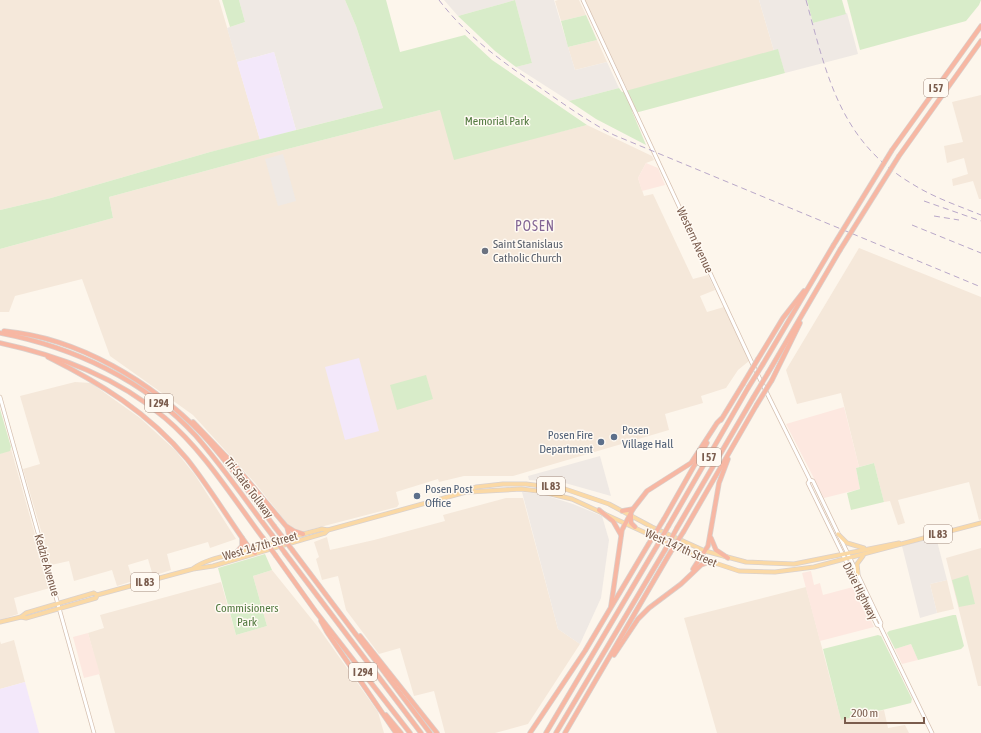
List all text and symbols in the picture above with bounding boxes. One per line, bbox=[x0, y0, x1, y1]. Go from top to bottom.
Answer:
road number: I 57 bbox=[924, 79, 948, 97]
park label: Memorial Park bbox=[465, 114, 530, 128]
street label: Western Avenue bbox=[674, 205, 716, 275]
district label: POSEN bbox=[515, 218, 555, 234]
place label: Saint Stanislaus Catholic Church bbox=[493, 237, 563, 265]
marker: Saint Stanislaus Catholic Church bbox=[480, 246, 490, 256]
road number: I 294 bbox=[145, 394, 173, 412]
place label: Posen Village Hall bbox=[622, 423, 674, 451]
place label: Posen Fire Department bbox=[539, 428, 594, 456]
marker: Posen Village Hall bbox=[609, 432, 619, 442]
marker: Posen Fire Department bbox=[596, 437, 606, 447]
road number: I 57 bbox=[697, 448, 721, 466]
street label: Tri-State Tollway bbox=[222, 455, 276, 521]
road number: IL 83 bbox=[537, 477, 565, 495]
place label: Posen Post Office bbox=[425, 482, 473, 510]
marker: Posen Post Office bbox=[412, 491, 422, 501]
road number: IL 83 bbox=[924, 525, 952, 543]
street label: West 147th Street bbox=[643, 526, 720, 570]
street label: West 147th Street bbox=[221, 528, 300, 563]
street label: Kedzie Avenue bbox=[31, 532, 63, 598]
street label: Dixie Highway bbox=[840, 560, 880, 622]
road number: IL 83 bbox=[131, 573, 159, 591]
park label: Commisioners Park bbox=[216, 601, 278, 629]
road number: I 294 bbox=[349, 663, 377, 681]
scale bar bbox=[845, 699, 924, 725]
text: 200 m bbox=[851, 706, 878, 720]

